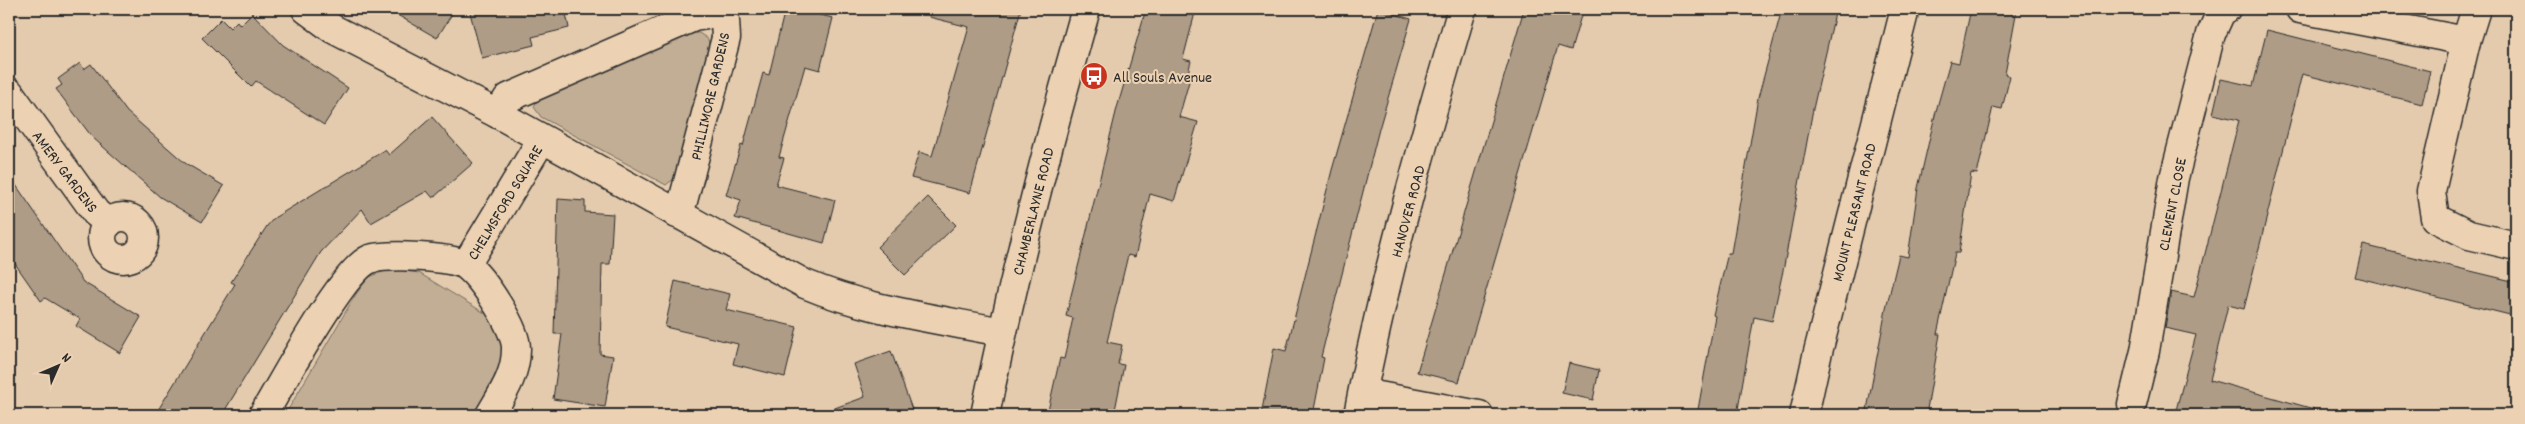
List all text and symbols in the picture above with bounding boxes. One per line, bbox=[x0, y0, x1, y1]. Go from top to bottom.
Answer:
street label: PHILLIMORE GARDENS bbox=[686, 30, 737, 163]
bus stop icon: All Souls Avenue bbox=[1079, 61, 1109, 91]
place label: All Souls Avenue bbox=[1113, 67, 1212, 90]
street label: AMERY GARDENS bbox=[25, 127, 103, 218]
street label: CHELMSFORD SQUARE bbox=[463, 141, 550, 265]
street label: MOUNT PLEASANT ROAD bbox=[1827, 141, 1884, 284]
street label: CHAMBERLAYNE ROAD bbox=[1007, 145, 1061, 278]
street label: CLEMENT CLOSE bbox=[2153, 155, 2194, 253]
street label: HANOVER ROAD bbox=[1386, 163, 1433, 260]
north arrow bbox=[32, 342, 82, 392]
text: N bbox=[56, 349, 75, 368]

